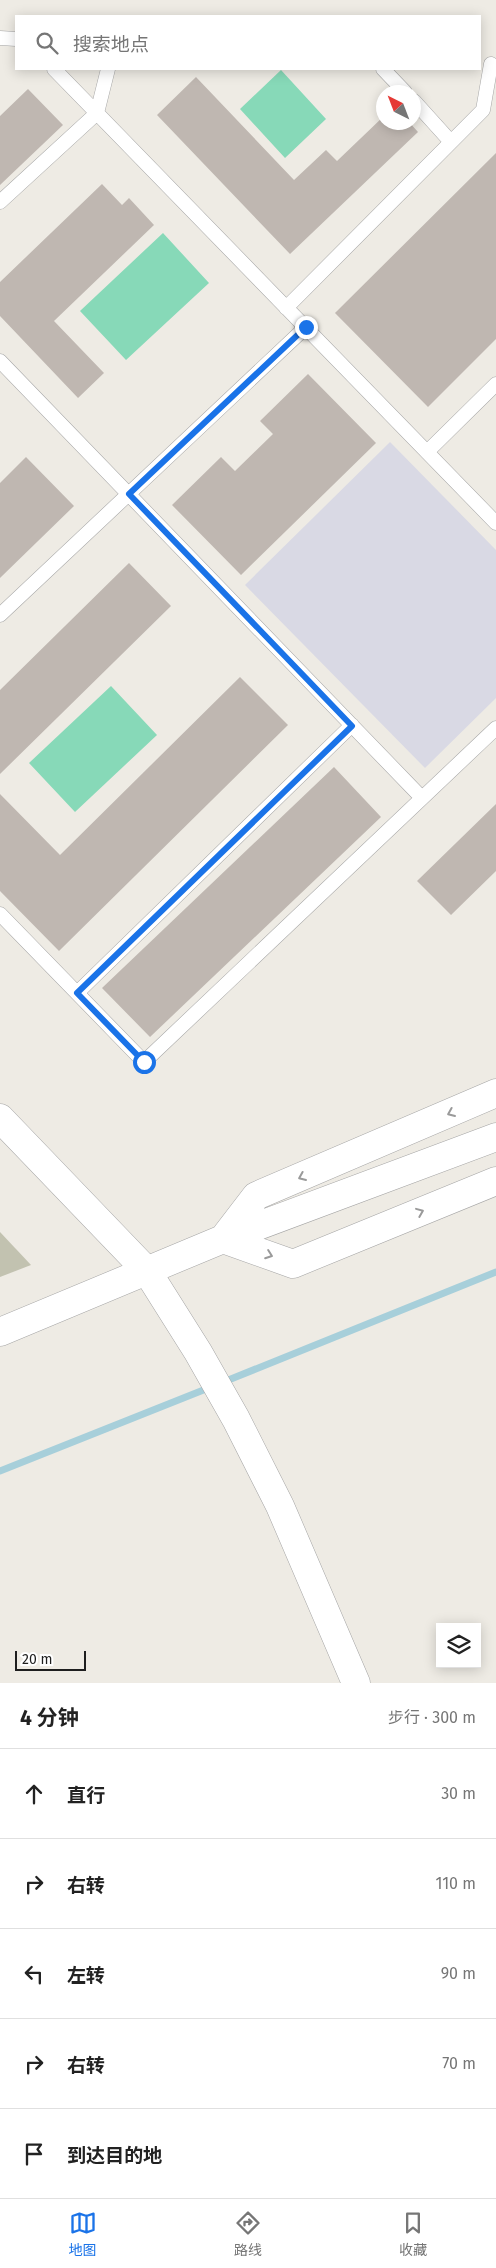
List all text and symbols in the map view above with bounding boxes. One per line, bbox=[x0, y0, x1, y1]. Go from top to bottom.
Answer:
search box bbox=[15, 15, 481, 70]
icon: search bbox=[33, 29, 61, 57]
text: 搜索地点 bbox=[73, 33, 149, 56]
north arrow bbox=[376, 85, 421, 130]
route end bbox=[295, 316, 318, 339]
route start bbox=[133, 1051, 156, 1074]
one-way arrow bbox=[447, 1106, 456, 1117]
one-way arrow bbox=[298, 1170, 307, 1181]
one-way arrow bbox=[415, 1208, 424, 1218]
one-way arrow bbox=[264, 1249, 273, 1259]
map controls bbox=[436, 1623, 481, 1668]
button: layers bbox=[436, 1623, 481, 1668]
scale bar bbox=[15, 1648, 86, 1671]
text: 20 m bbox=[22, 1651, 52, 1668]
text: 4 分钟 bbox=[20, 1705, 79, 1731]
text: 步行 · 300 m bbox=[388, 1708, 476, 1727]
icon: ahead bbox=[20, 1780, 48, 1808]
text: 直行 bbox=[67, 1784, 105, 1807]
text: 30 m bbox=[441, 1784, 476, 1803]
icon: right bbox=[20, 1870, 48, 1898]
text: 右转 bbox=[67, 1874, 105, 1897]
text: 110 m bbox=[435, 1874, 476, 1893]
icon: left bbox=[20, 1960, 48, 1988]
text: 左转 bbox=[67, 1964, 105, 1987]
text: 90 m bbox=[441, 1964, 476, 1983]
icon: right bbox=[20, 2050, 48, 2078]
text: 右转 bbox=[67, 2054, 105, 2077]
text: 70 m bbox=[442, 2054, 476, 2073]
icon: arrive bbox=[20, 2140, 48, 2168]
text: 到达目的地 bbox=[67, 2144, 162, 2167]
tab: 地图 bbox=[69, 2209, 97, 2259]
tab: 路线 bbox=[234, 2209, 262, 2259]
tab: 收藏 bbox=[399, 2209, 427, 2259]

